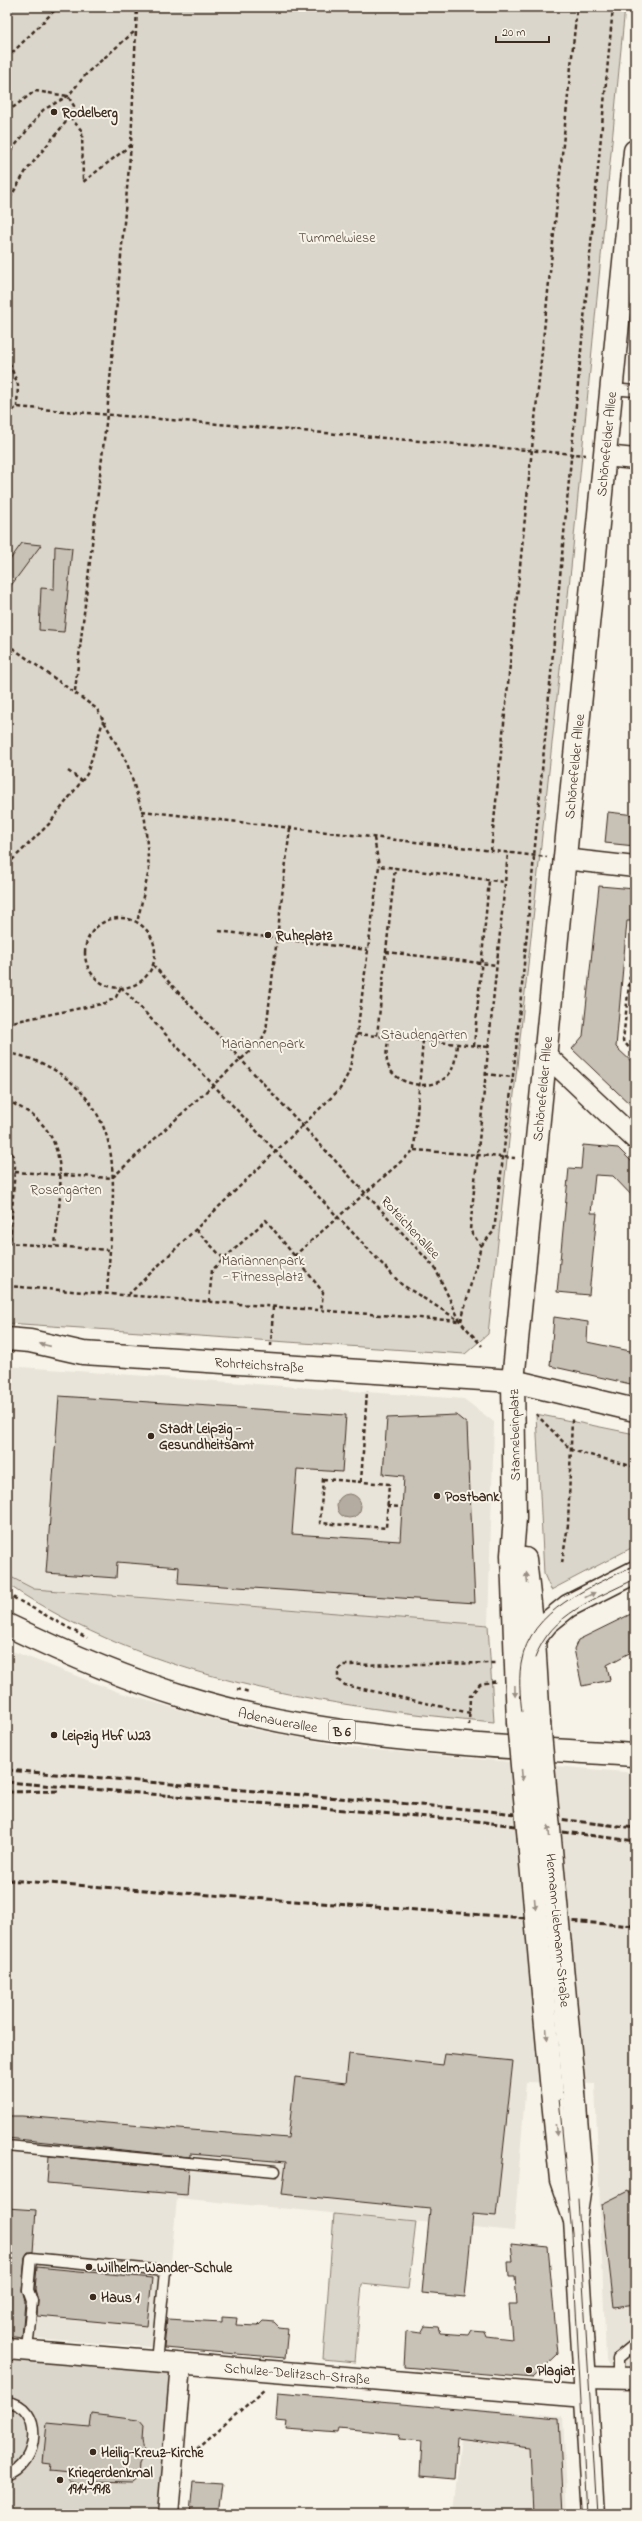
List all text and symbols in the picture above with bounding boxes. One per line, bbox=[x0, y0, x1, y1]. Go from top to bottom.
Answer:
scale bar bbox=[496, 18, 549, 44]
text: 20 m bbox=[502, 24, 525, 42]
place label: Rodelberg bbox=[61, 103, 119, 126]
marker: Rodelberg bbox=[49, 107, 59, 117]
park label: Tummelwiese bbox=[299, 228, 376, 249]
street label: Schönefelder Allee bbox=[592, 390, 623, 497]
street label: Schönefelder Allee bbox=[560, 712, 591, 820]
place label: Ruheplatz bbox=[275, 926, 333, 947]
marker: Ruheplatz bbox=[263, 930, 273, 940]
park label: Staudengarten bbox=[381, 1025, 467, 1047]
park label: Mariannenpark bbox=[221, 1034, 305, 1055]
street label: Schönefelder Allee bbox=[528, 1035, 559, 1142]
park label: Rosengarten bbox=[30, 1180, 102, 1202]
street label: Roteichenallee bbox=[375, 1192, 445, 1265]
park label: Mariannenpark - Fitnessplatz bbox=[221, 1251, 305, 1288]
one-way arrow bbox=[39, 1341, 51, 1347]
street label: Rohrteichstraße bbox=[214, 1353, 305, 1379]
street label: Stannebeinplatz bbox=[504, 1389, 527, 1481]
place label: Stadt Leipzig - Gesundheitsamt bbox=[159, 1419, 255, 1456]
marker: Stadt Leipzig - Gesundheitsamt bbox=[146, 1431, 156, 1441]
place label: Postbank bbox=[445, 1487, 500, 1508]
marker: Postbank bbox=[432, 1491, 442, 1501]
one-way arrow bbox=[524, 1572, 531, 1584]
one-way arrow bbox=[584, 1592, 596, 1598]
one-way arrow bbox=[512, 1685, 518, 1698]
street label: Adenauerallee bbox=[236, 1703, 320, 1739]
road number: B 6 bbox=[329, 1720, 355, 1742]
place label: Leipzig Hbf W23 bbox=[62, 1726, 151, 1749]
marker: Leipzig Hbf W23 bbox=[49, 1730, 59, 1740]
one-way arrow bbox=[519, 1769, 526, 1781]
one-way arrow bbox=[546, 1825, 553, 1837]
street label: Hermann-Liebmann-Straße bbox=[539, 1852, 575, 2009]
one-way arrow bbox=[531, 1898, 538, 1910]
one-way arrow bbox=[544, 2027, 550, 2040]
one-way arrow bbox=[553, 2124, 560, 2136]
place label: Wilhelm-Wander-Schule bbox=[97, 2258, 233, 2279]
marker: Wilhelm-Wander-Schule bbox=[84, 2262, 94, 2272]
place label: Haus 1 bbox=[101, 2288, 140, 2309]
marker: Haus 1 bbox=[88, 2292, 98, 2302]
street label: Schulze-Delitzsch-Straße bbox=[223, 2358, 371, 2391]
place label: Plagiat bbox=[537, 2361, 576, 2384]
marker: Plagiat bbox=[524, 2365, 534, 2375]
place label: Heilig-Kreuz-Kirche bbox=[101, 2443, 204, 2466]
marker: Heilig-Kreuz-Kirche bbox=[88, 2447, 98, 2457]
place label: Kriegerdenkmal 1914-1918 bbox=[68, 2463, 153, 2500]
marker: Kriegerdenkmal 1914-1918 bbox=[55, 2475, 65, 2485]

